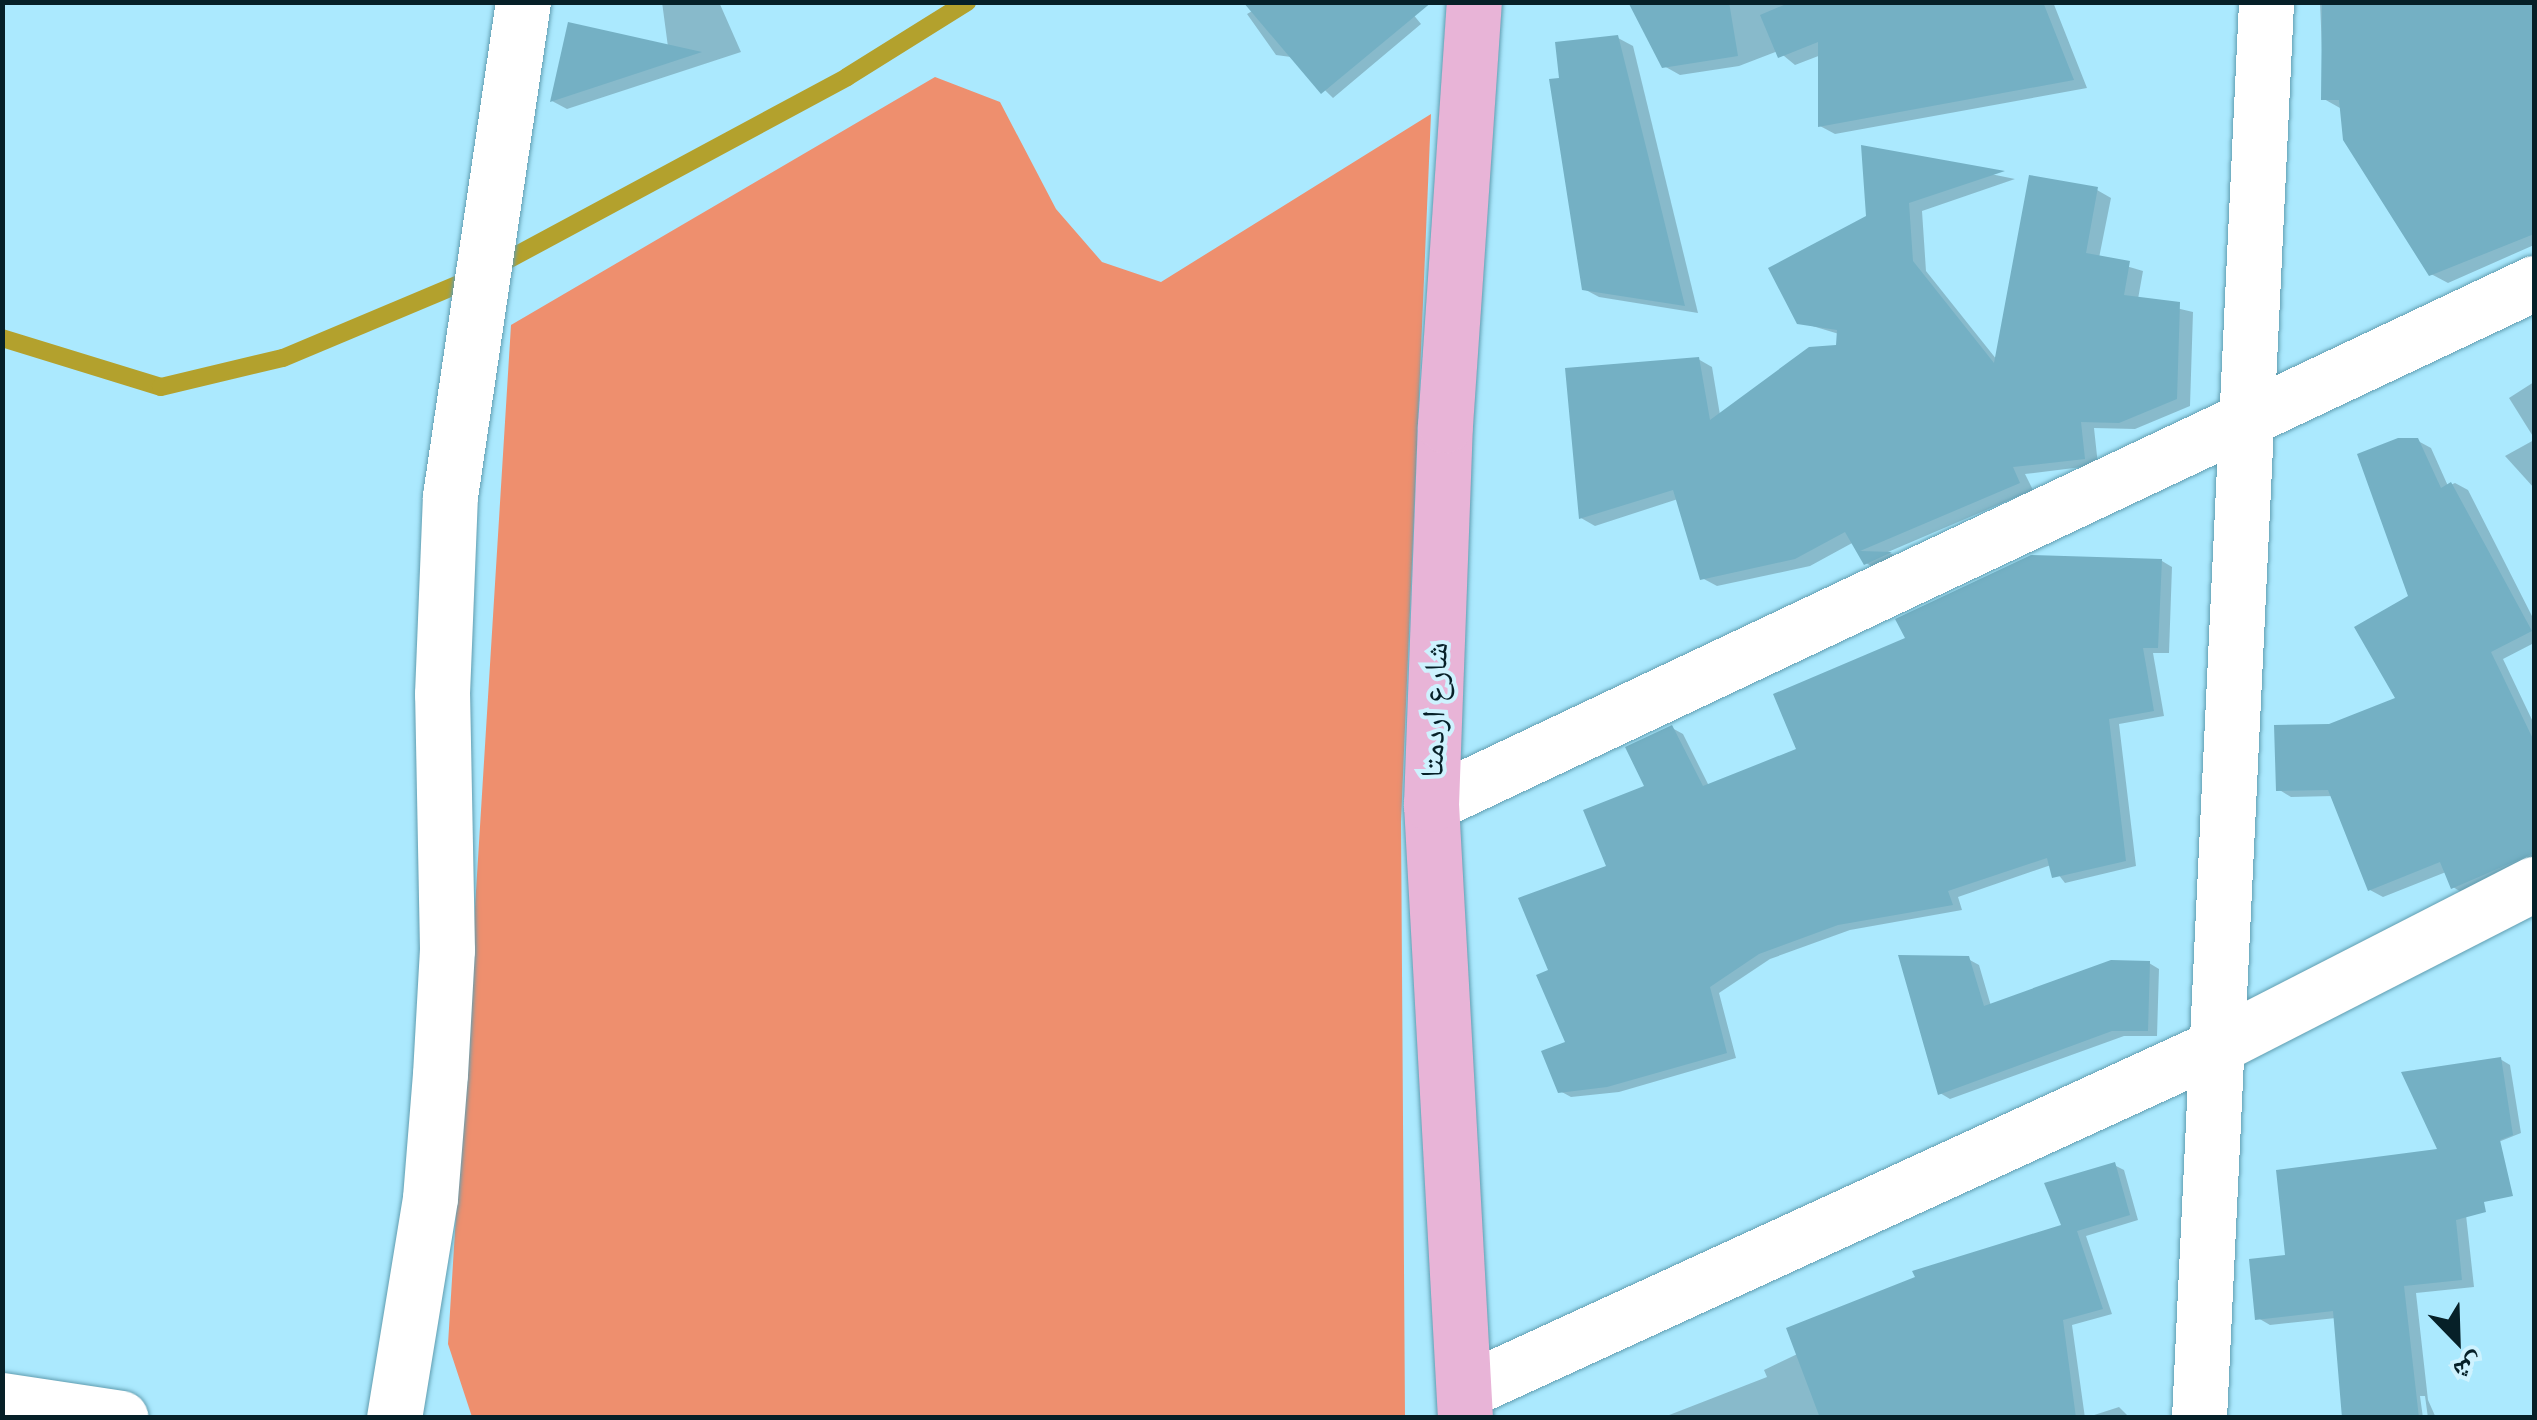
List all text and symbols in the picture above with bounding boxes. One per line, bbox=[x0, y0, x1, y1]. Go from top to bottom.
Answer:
street label: شارع اردمتا bbox=[1412, 641, 1456, 779]
north arrow bbox=[2407, 1290, 2507, 1390]
text: ش bbox=[2449, 1347, 2489, 1389]

